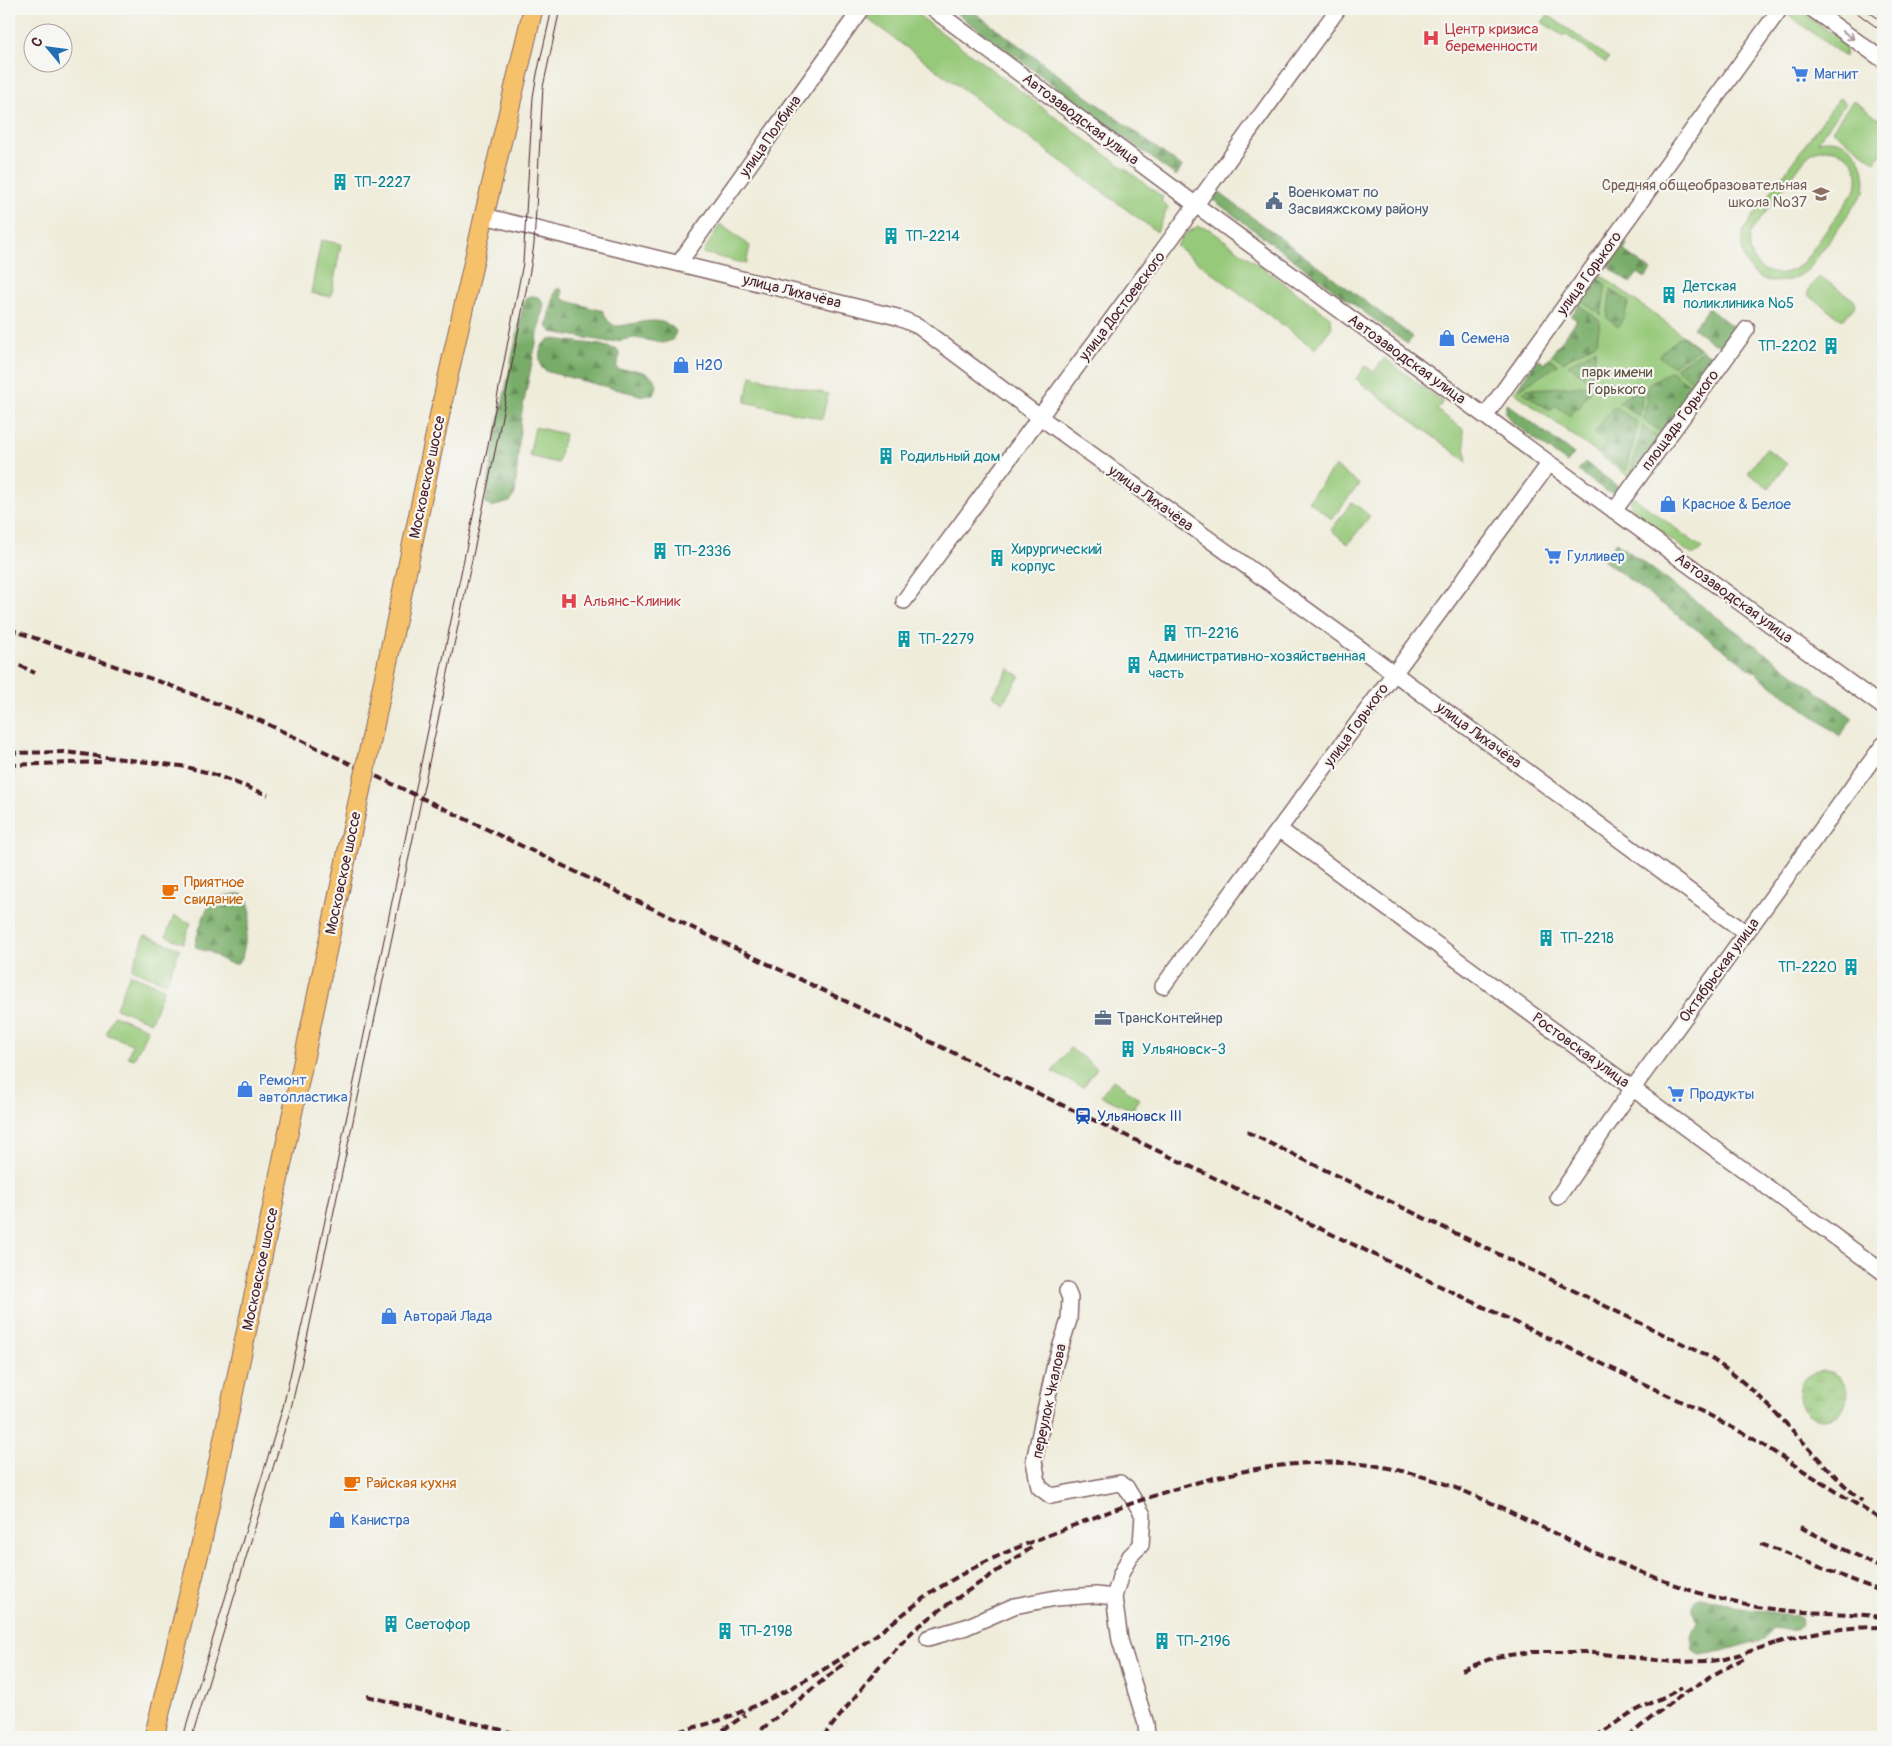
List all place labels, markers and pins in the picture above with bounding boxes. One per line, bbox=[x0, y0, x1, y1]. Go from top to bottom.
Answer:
place label: Центр кризиса беременности bbox=[1445, 20, 1538, 56]
hospital icon: Центр кризиса беременности bbox=[1421, 28, 1441, 48]
supermarket icon: Магнит bbox=[1790, 64, 1810, 84]
place label: Магнит bbox=[1814, 65, 1859, 84]
building icon: ТП-2227 bbox=[330, 172, 350, 192]
place label: ТП-2227 bbox=[354, 173, 411, 192]
place label: Средняя общеобразовательная школа №37 bbox=[1602, 176, 1807, 212]
place label: Военкомат по Засвияжскому району bbox=[1288, 183, 1429, 219]
school or university icon: Средняя общеобразовательная школа №37 bbox=[1811, 184, 1831, 204]
public building icon: Военкомат по Засвияжскому району bbox=[1264, 191, 1284, 211]
building icon: ТП-2214 bbox=[881, 226, 901, 246]
place label: ТП-2214 bbox=[905, 227, 960, 246]
place label: Детская поликлиника №5 bbox=[1682, 277, 1794, 313]
building icon: Детская поликлиника №5 bbox=[1659, 285, 1679, 305]
shop icon: Семена bbox=[1437, 328, 1457, 348]
place label: Семена bbox=[1461, 329, 1509, 348]
building icon: ТП-2202 bbox=[1821, 336, 1841, 356]
place label: ТП-2202 bbox=[1758, 337, 1817, 356]
shop icon: H2O bbox=[671, 355, 691, 375]
place label: H2O bbox=[695, 356, 722, 375]
building icon: Родильный дом bbox=[876, 446, 896, 466]
place label: Родильный дом bbox=[900, 447, 1001, 466]
shop icon: Красное & Белое bbox=[1658, 494, 1678, 514]
place label: Красное & Белое bbox=[1682, 495, 1791, 514]
place label: Хирургический корпус bbox=[1011, 540, 1102, 576]
building icon: ТП-2336 bbox=[650, 541, 670, 561]
place label: ТП-2336 bbox=[674, 542, 731, 561]
supermarket icon: Гулливер bbox=[1543, 546, 1563, 566]
place label: Гулливер bbox=[1567, 547, 1625, 566]
building icon: Хирургический корпус bbox=[987, 548, 1007, 568]
hospital icon: Альянс-Клиник bbox=[559, 591, 579, 611]
place label: Альянс-Клиник bbox=[583, 592, 681, 611]
building icon: ТП-2216 bbox=[1160, 623, 1180, 643]
place label: ТП-2216 bbox=[1184, 624, 1239, 643]
building icon: ТП-2279 bbox=[894, 629, 914, 649]
place label: ТП-2279 bbox=[918, 630, 974, 649]
place label: Административно-хозяйственная часть bbox=[1148, 647, 1366, 683]
building icon: Административно-хозяйственная часть bbox=[1124, 655, 1144, 675]
place label: Приятное свидание bbox=[184, 873, 245, 909]
cafe icon: Приятное свидание bbox=[160, 881, 180, 901]
building icon: ТП-2218 bbox=[1536, 928, 1556, 948]
place label: ТП-2218 bbox=[1560, 929, 1614, 948]
building icon: ТП-2220 bbox=[1841, 957, 1861, 977]
place label: ТП-2220 bbox=[1778, 958, 1837, 977]
office icon: ТрансКонтейнер bbox=[1093, 1008, 1113, 1028]
place label: ТрансКонтейнер bbox=[1117, 1009, 1223, 1028]
building icon: Ульяновск-3 bbox=[1118, 1039, 1138, 1059]
place label: Ульяновск-3 bbox=[1142, 1040, 1226, 1059]
place label: Ремонт автопластика bbox=[259, 1071, 348, 1107]
shop icon: Ремонт автопластика bbox=[235, 1079, 255, 1099]
supermarket icon: Продукты bbox=[1666, 1084, 1686, 1104]
place label: Продукты bbox=[1690, 1085, 1754, 1104]
station icon: Ульяновск III bbox=[1073, 1106, 1093, 1126]
place label: Ульяновск III bbox=[1097, 1107, 1182, 1126]
shop icon: Авторай Лада bbox=[379, 1306, 399, 1326]
place label: Авторай Лада bbox=[403, 1307, 492, 1326]
cafe icon: Райская кухня bbox=[342, 1473, 362, 1493]
place label: Райская кухня bbox=[366, 1474, 456, 1493]
shop icon: Канистра bbox=[327, 1510, 347, 1530]
place label: Канистра bbox=[351, 1511, 410, 1530]
building icon: Светофор bbox=[381, 1614, 401, 1634]
place label: Светофор bbox=[405, 1615, 470, 1634]
building icon: ТП-2198 bbox=[715, 1621, 735, 1641]
place label: ТП-2198 bbox=[739, 1622, 793, 1641]
building icon: ТП-2196 bbox=[1152, 1631, 1172, 1651]
place label: ТП-2196 bbox=[1176, 1632, 1230, 1651]

